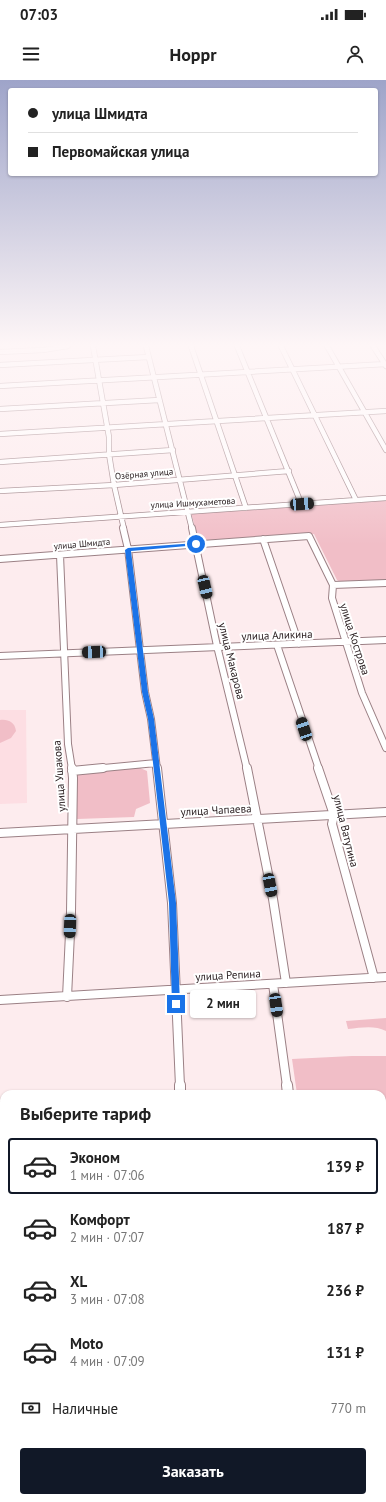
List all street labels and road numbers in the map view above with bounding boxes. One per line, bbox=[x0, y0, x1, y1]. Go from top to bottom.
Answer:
street label: Озёрная улица bbox=[114, 465, 174, 482]
street label: улица Ишмухаметова bbox=[150, 495, 236, 510]
street label: улица Шмидта bbox=[53, 536, 111, 551]
street label: улица Кострова bbox=[337, 601, 373, 677]
street label: улица Макарова bbox=[216, 621, 248, 701]
street label: улица Аликина bbox=[241, 627, 313, 643]
street label: улица Ушакова bbox=[50, 740, 68, 812]
street label: улица Ватутина bbox=[330, 793, 362, 869]
street label: улица Чапаева bbox=[180, 801, 252, 819]
street label: улица Репина bbox=[195, 966, 261, 984]

